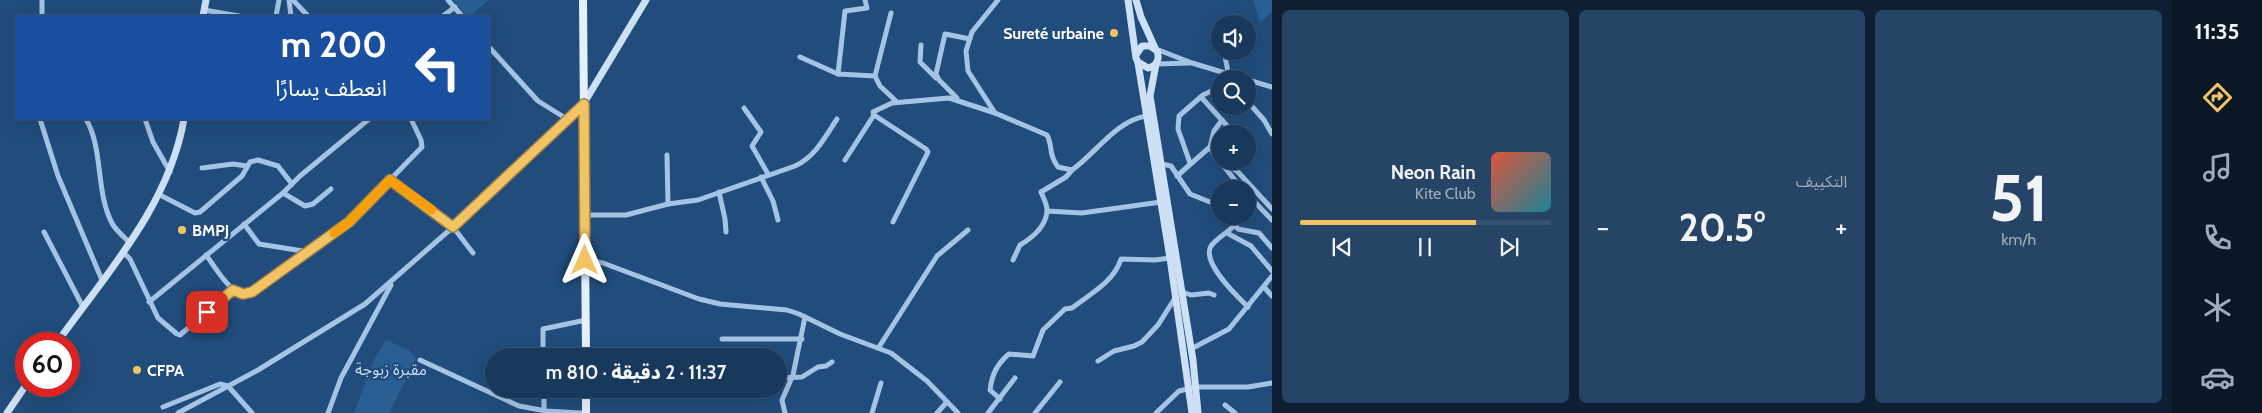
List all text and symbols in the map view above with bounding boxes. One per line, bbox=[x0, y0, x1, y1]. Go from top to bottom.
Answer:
map controls bbox=[1211, 15, 1256, 225]
button: sound bbox=[1211, 15, 1256, 60]
text: 11:35 bbox=[2195, 18, 2239, 45]
text: 200 m bbox=[281, 23, 387, 66]
place label: Sureté urbaine bbox=[1003, 24, 1104, 43]
marker: Sureté urbaine bbox=[1108, 27, 1120, 39]
icon: left bbox=[405, 35, 470, 100]
button: search bbox=[1211, 70, 1256, 115]
text: انعطف يسارًا bbox=[275, 75, 387, 102]
icon: directions bbox=[2200, 80, 2235, 115]
button: + bbox=[1211, 125, 1256, 170]
icon: music bbox=[2200, 150, 2235, 185]
text: 51 bbox=[1989, 158, 2048, 237]
text: Neon Rain bbox=[1391, 161, 1476, 184]
text: التكييف bbox=[1796, 172, 1847, 191]
button: − bbox=[1211, 180, 1256, 225]
text: Kite Club bbox=[1415, 184, 1476, 203]
text: 20.5° bbox=[1679, 204, 1765, 251]
text: − bbox=[1597, 210, 1609, 244]
text: + bbox=[1835, 210, 1847, 244]
icon: phone bbox=[2200, 220, 2235, 255]
place label: BMPJ bbox=[192, 221, 229, 240]
marker: BMPJ bbox=[176, 224, 188, 236]
text: km/h bbox=[2001, 230, 2036, 249]
position arrow bbox=[558, 233, 610, 285]
icon: previous bbox=[1328, 233, 1356, 261]
icon: pause bbox=[1411, 233, 1439, 261]
icon: next bbox=[1495, 233, 1523, 261]
icon: climate bbox=[2200, 290, 2235, 325]
pin bbox=[186, 291, 228, 333]
icon: arrive bbox=[193, 298, 221, 326]
speed limit sign: 60 bbox=[15, 332, 80, 397]
park label: مقبرة زبوجة bbox=[355, 360, 427, 379]
icon: car bbox=[2200, 360, 2235, 395]
place label: CFPA bbox=[147, 361, 184, 380]
text: 11:37 · 2 دقيقة · 810 m bbox=[546, 361, 726, 384]
marker: CFPA bbox=[131, 364, 143, 376]

